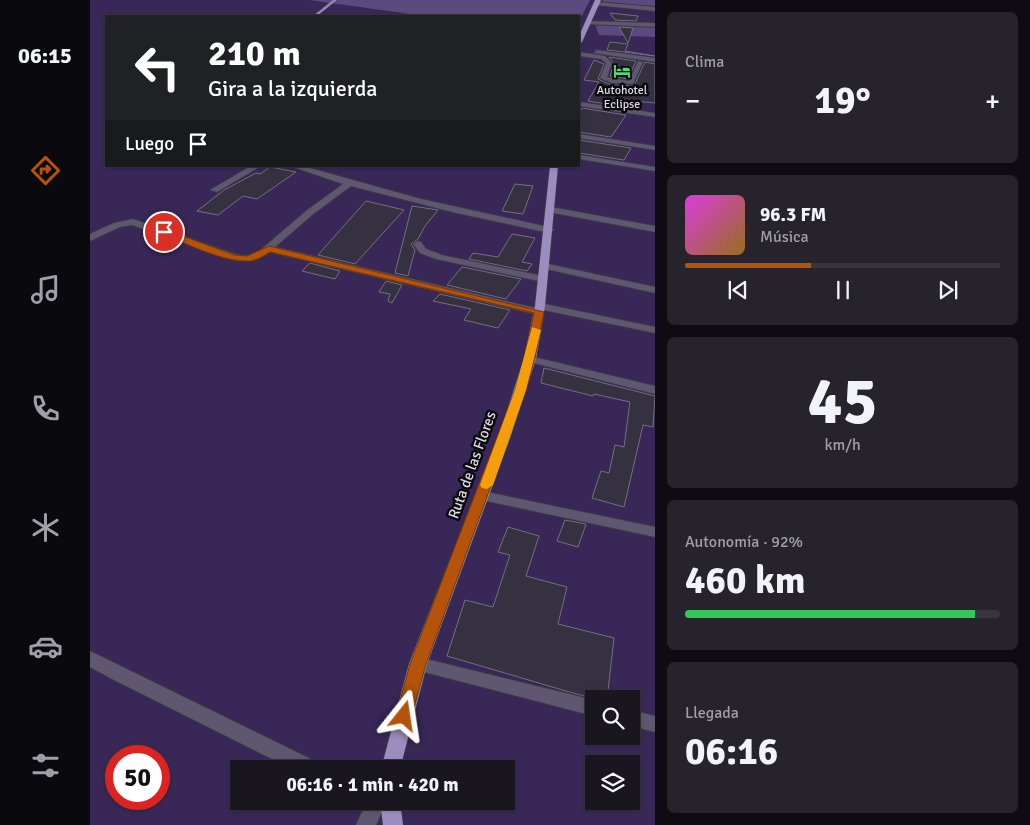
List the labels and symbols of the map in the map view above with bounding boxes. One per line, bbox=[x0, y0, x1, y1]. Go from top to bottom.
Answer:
hotel icon: Autohotel Eclipse bbox=[612, 61, 632, 81]
place label: Autohotel Eclipse bbox=[597, 83, 648, 112]
pin bbox=[143, 211, 185, 253]
street label: Ruta de las Flores bbox=[444, 408, 500, 521]
position arrow bbox=[377, 689, 429, 741]
speed limit sign: 50 bbox=[105, 745, 170, 810]

